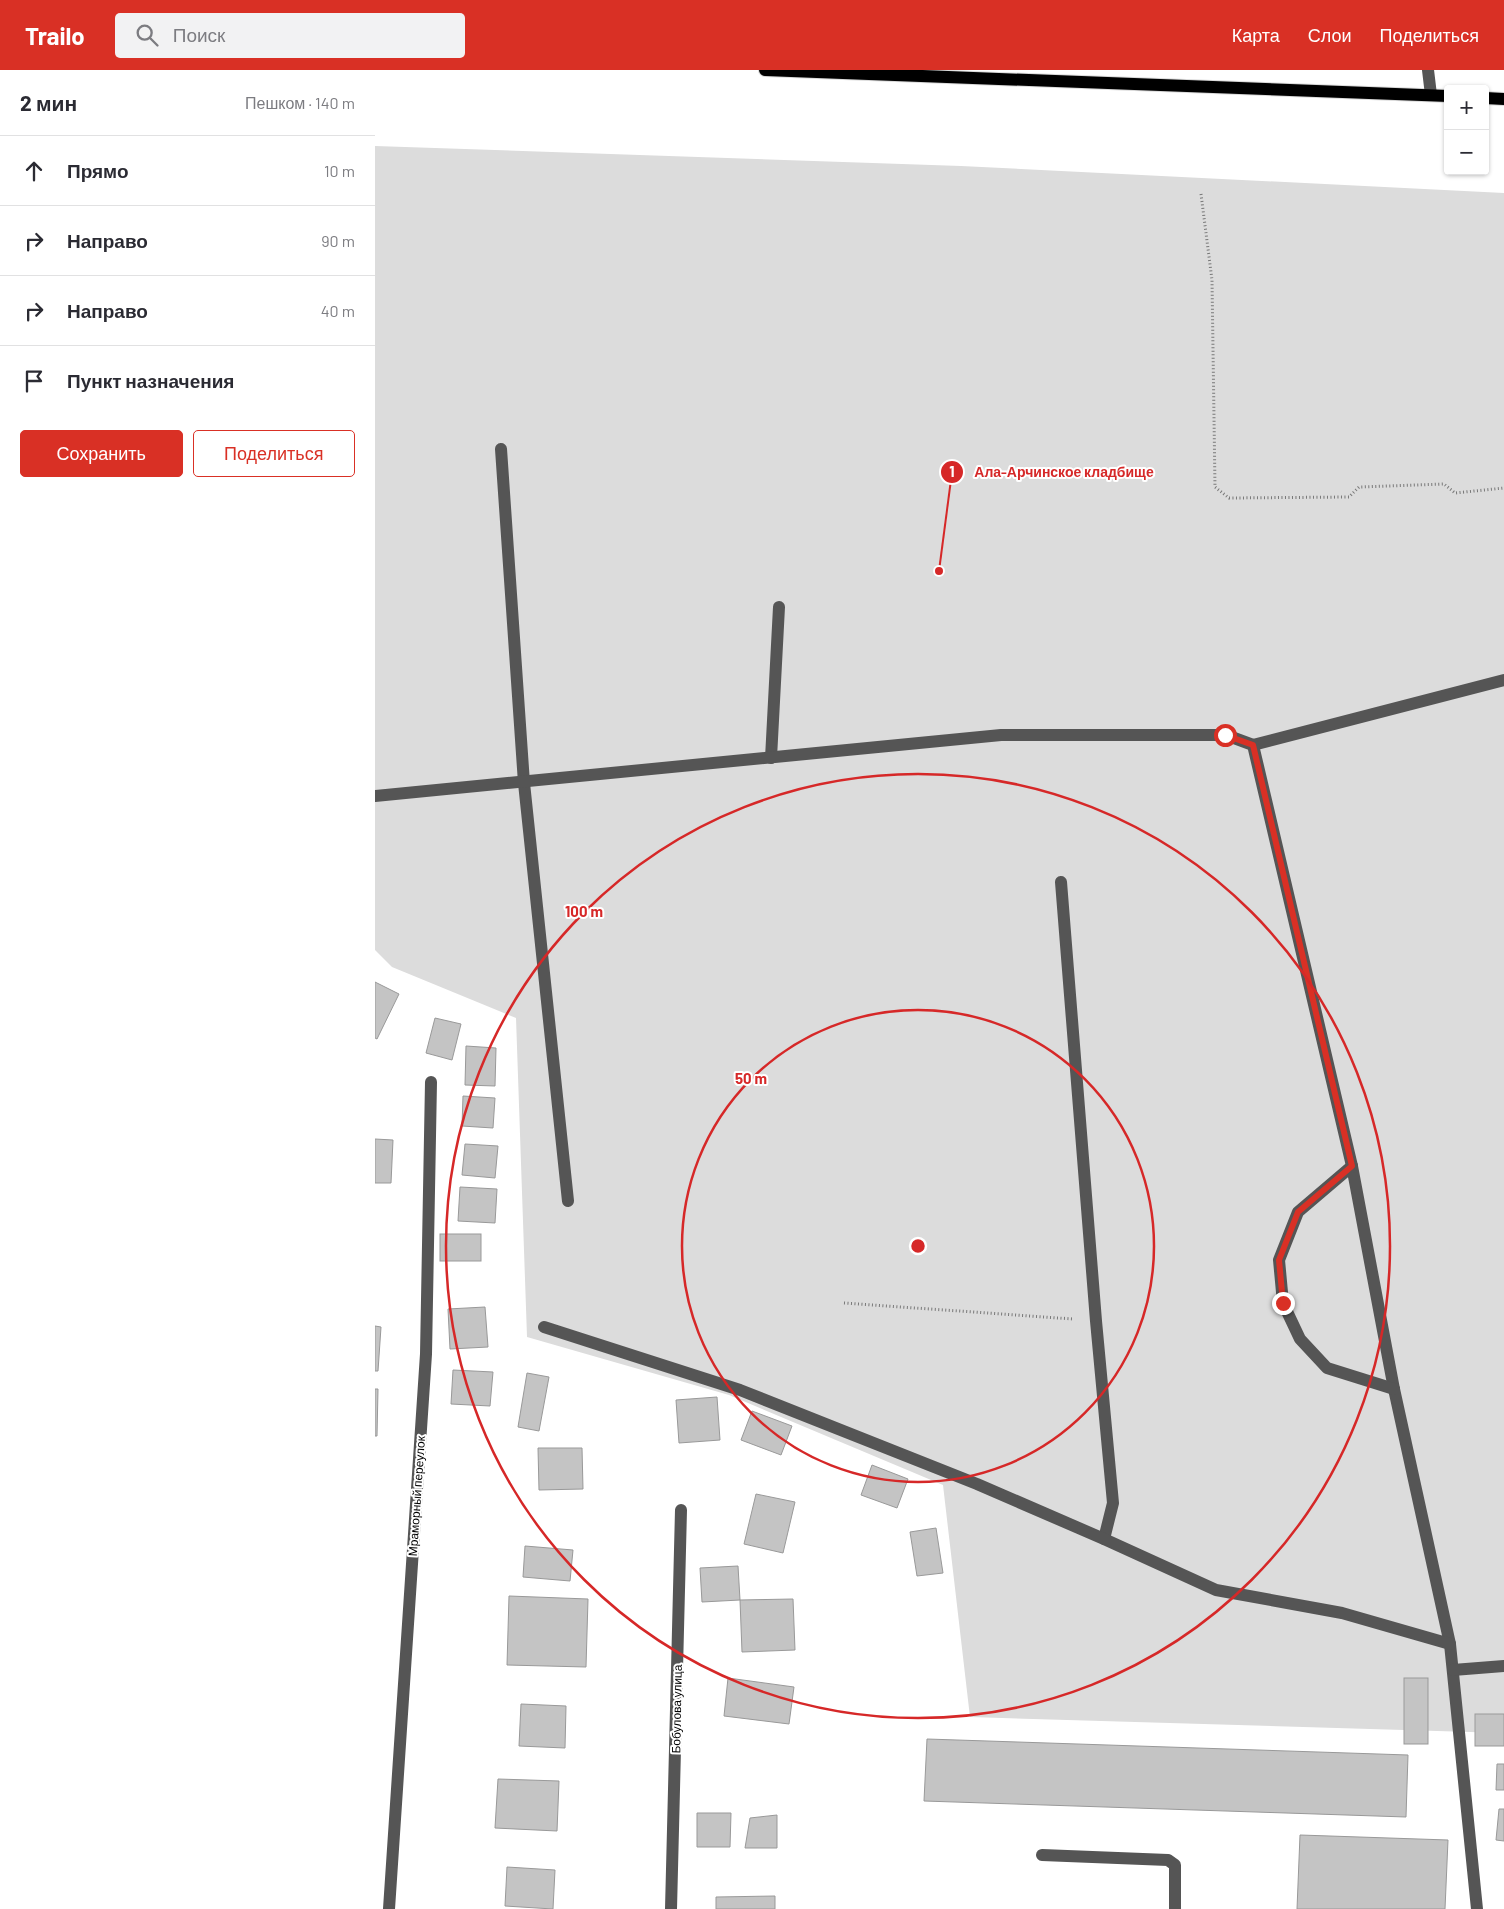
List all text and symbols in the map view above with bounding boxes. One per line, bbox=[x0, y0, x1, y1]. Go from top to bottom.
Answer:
search box bbox=[115, 13, 465, 58]
text: Trailo bbox=[25, 21, 85, 50]
icon: search bbox=[133, 21, 161, 49]
text: Поиск bbox=[173, 23, 225, 46]
text: Карта bbox=[1232, 24, 1280, 46]
text: Слои bbox=[1308, 24, 1352, 46]
text: Поделиться bbox=[1380, 24, 1479, 46]
map controls bbox=[1444, 85, 1489, 175]
button: + bbox=[1444, 85, 1489, 130]
text: 2 мин bbox=[20, 90, 77, 115]
text: Пешком · 140 m bbox=[245, 93, 355, 112]
button: − bbox=[1444, 130, 1489, 175]
icon: ahead bbox=[20, 157, 48, 185]
text: Прямо bbox=[67, 159, 129, 182]
text: 10 m bbox=[324, 161, 355, 180]
icon: right bbox=[20, 227, 48, 255]
text: Направо bbox=[67, 229, 148, 252]
text: 90 m bbox=[321, 231, 355, 250]
icon: right bbox=[20, 297, 48, 325]
text: Направо bbox=[67, 299, 148, 322]
text: 40 m bbox=[321, 301, 355, 320]
icon: arrive bbox=[20, 367, 48, 395]
text: Пункт назначения bbox=[67, 369, 234, 392]
button: Сохранить bbox=[20, 430, 183, 477]
button: Поделиться bbox=[193, 430, 355, 477]
callout: Ала-Арчинское кладбище bbox=[939, 458, 1163, 487]
text: 1 bbox=[949, 462, 955, 480]
text: Ала-Арчинское кладбище bbox=[974, 463, 1154, 480]
route start bbox=[1214, 724, 1237, 747]
text: 100 m bbox=[565, 902, 603, 920]
text: 50 m bbox=[735, 1069, 767, 1087]
centre of rings bbox=[909, 1237, 927, 1255]
route end bbox=[1272, 1292, 1295, 1315]
street label: Мраморный переулок bbox=[405, 1435, 428, 1557]
street label: Бобулова улица bbox=[668, 1664, 685, 1754]

